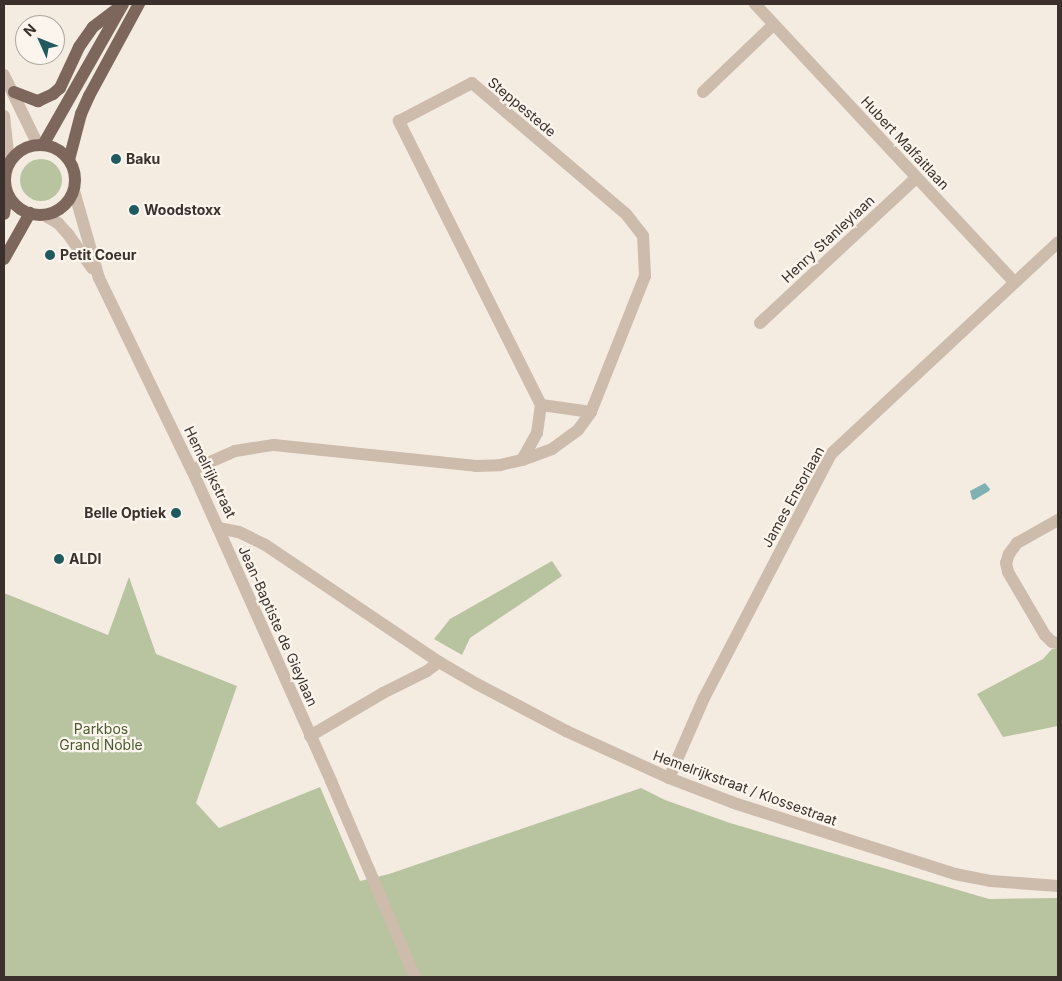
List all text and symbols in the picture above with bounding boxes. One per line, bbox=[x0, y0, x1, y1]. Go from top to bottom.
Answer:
north arrow bbox=[15, 15, 65, 65]
text: N bbox=[20, 20, 39, 40]
street label: Steppestede bbox=[485, 74, 559, 140]
street label: Hubert Malfaitlaan bbox=[857, 93, 953, 193]
place label: Baku bbox=[126, 151, 160, 167]
marker: Baku bbox=[110, 153, 122, 165]
street label: Henry Stanleylaan bbox=[778, 192, 878, 286]
place label: Woodstoxx bbox=[144, 202, 221, 218]
marker: Woodstoxx bbox=[128, 204, 140, 216]
place label: Petit Coeur bbox=[60, 247, 136, 263]
marker: Petit Coeur bbox=[44, 249, 56, 261]
street label: Hemelrijkstraat bbox=[181, 423, 239, 521]
street label: James Ensorlaan bbox=[758, 444, 828, 550]
place label: Belle Optiek bbox=[84, 505, 166, 521]
marker: Belle Optiek bbox=[170, 507, 182, 519]
street label: Jean-Baptiste de Gieylaan bbox=[235, 543, 321, 709]
place label: ALDI bbox=[69, 551, 101, 567]
marker: ALDI bbox=[53, 553, 65, 565]
park label: Parkbos Grand Noble bbox=[59, 721, 143, 754]
street label: Hemelrijkstraat / Klossestraat bbox=[651, 747, 839, 829]

